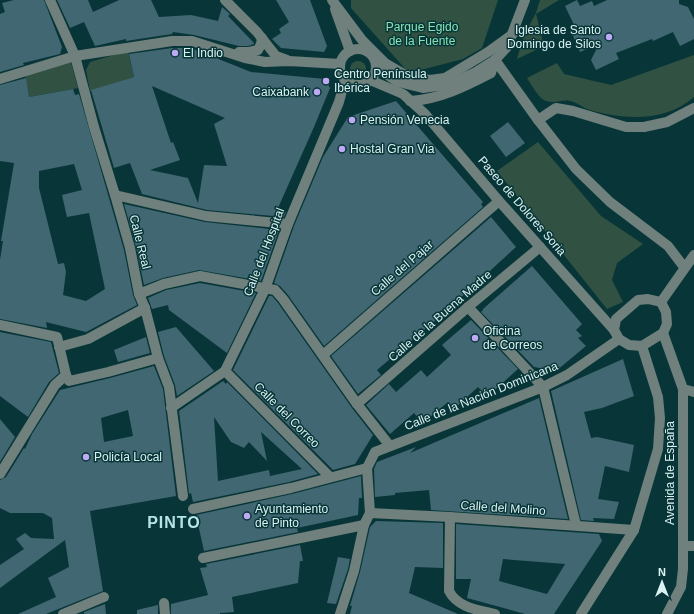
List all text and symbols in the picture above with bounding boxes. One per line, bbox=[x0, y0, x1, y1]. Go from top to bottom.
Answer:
park label: Parque Egido de la Fuente bbox=[386, 20, 459, 48]
place label: Iglesia de Santo Domingo de Silos bbox=[507, 23, 601, 51]
marker: Iglesia de Santo Domingo de Silos bbox=[604, 32, 614, 42]
place label: El Indio bbox=[183, 46, 223, 60]
marker: El Indio bbox=[170, 48, 180, 58]
place label: Centro Península Ibérica bbox=[334, 67, 427, 95]
marker: Centro Península Ibérica bbox=[321, 76, 331, 86]
place label: Caixabank bbox=[252, 85, 310, 99]
marker: Caixabank bbox=[312, 87, 322, 97]
place label: Pensión Venecia bbox=[360, 113, 450, 127]
marker: Pensión Venecia bbox=[347, 115, 357, 125]
place label: Hostal Gran Via bbox=[350, 142, 435, 156]
marker: Hostal Gran Via bbox=[337, 144, 347, 154]
street label: Paseo de Dolores Soria bbox=[475, 154, 569, 259]
street label: Calle del Hospital bbox=[241, 206, 287, 298]
street label: Calle Real bbox=[127, 213, 153, 271]
street label: Calle del Pajar bbox=[368, 237, 436, 299]
street label: Calle de la Buena Madre bbox=[386, 267, 495, 365]
place label: Oficina de Correos bbox=[483, 324, 542, 352]
marker: Oficina de Correos bbox=[470, 333, 480, 343]
street label: Calle de la Nación Dominicana bbox=[402, 359, 560, 433]
street label: Calle del Correo bbox=[251, 379, 323, 451]
street label: Avenida de España bbox=[663, 421, 677, 525]
place label: Policía Local bbox=[94, 450, 162, 464]
marker: Policía Local bbox=[81, 452, 91, 462]
street label: Calle del Molino bbox=[460, 498, 546, 518]
place label: Ayuntamiento de Pinto bbox=[255, 502, 328, 530]
marker: Ayuntamiento de Pinto bbox=[242, 511, 252, 521]
district label: PINTO bbox=[147, 514, 201, 531]
north arrow bbox=[642, 562, 682, 602]
text: N bbox=[658, 566, 666, 578]

